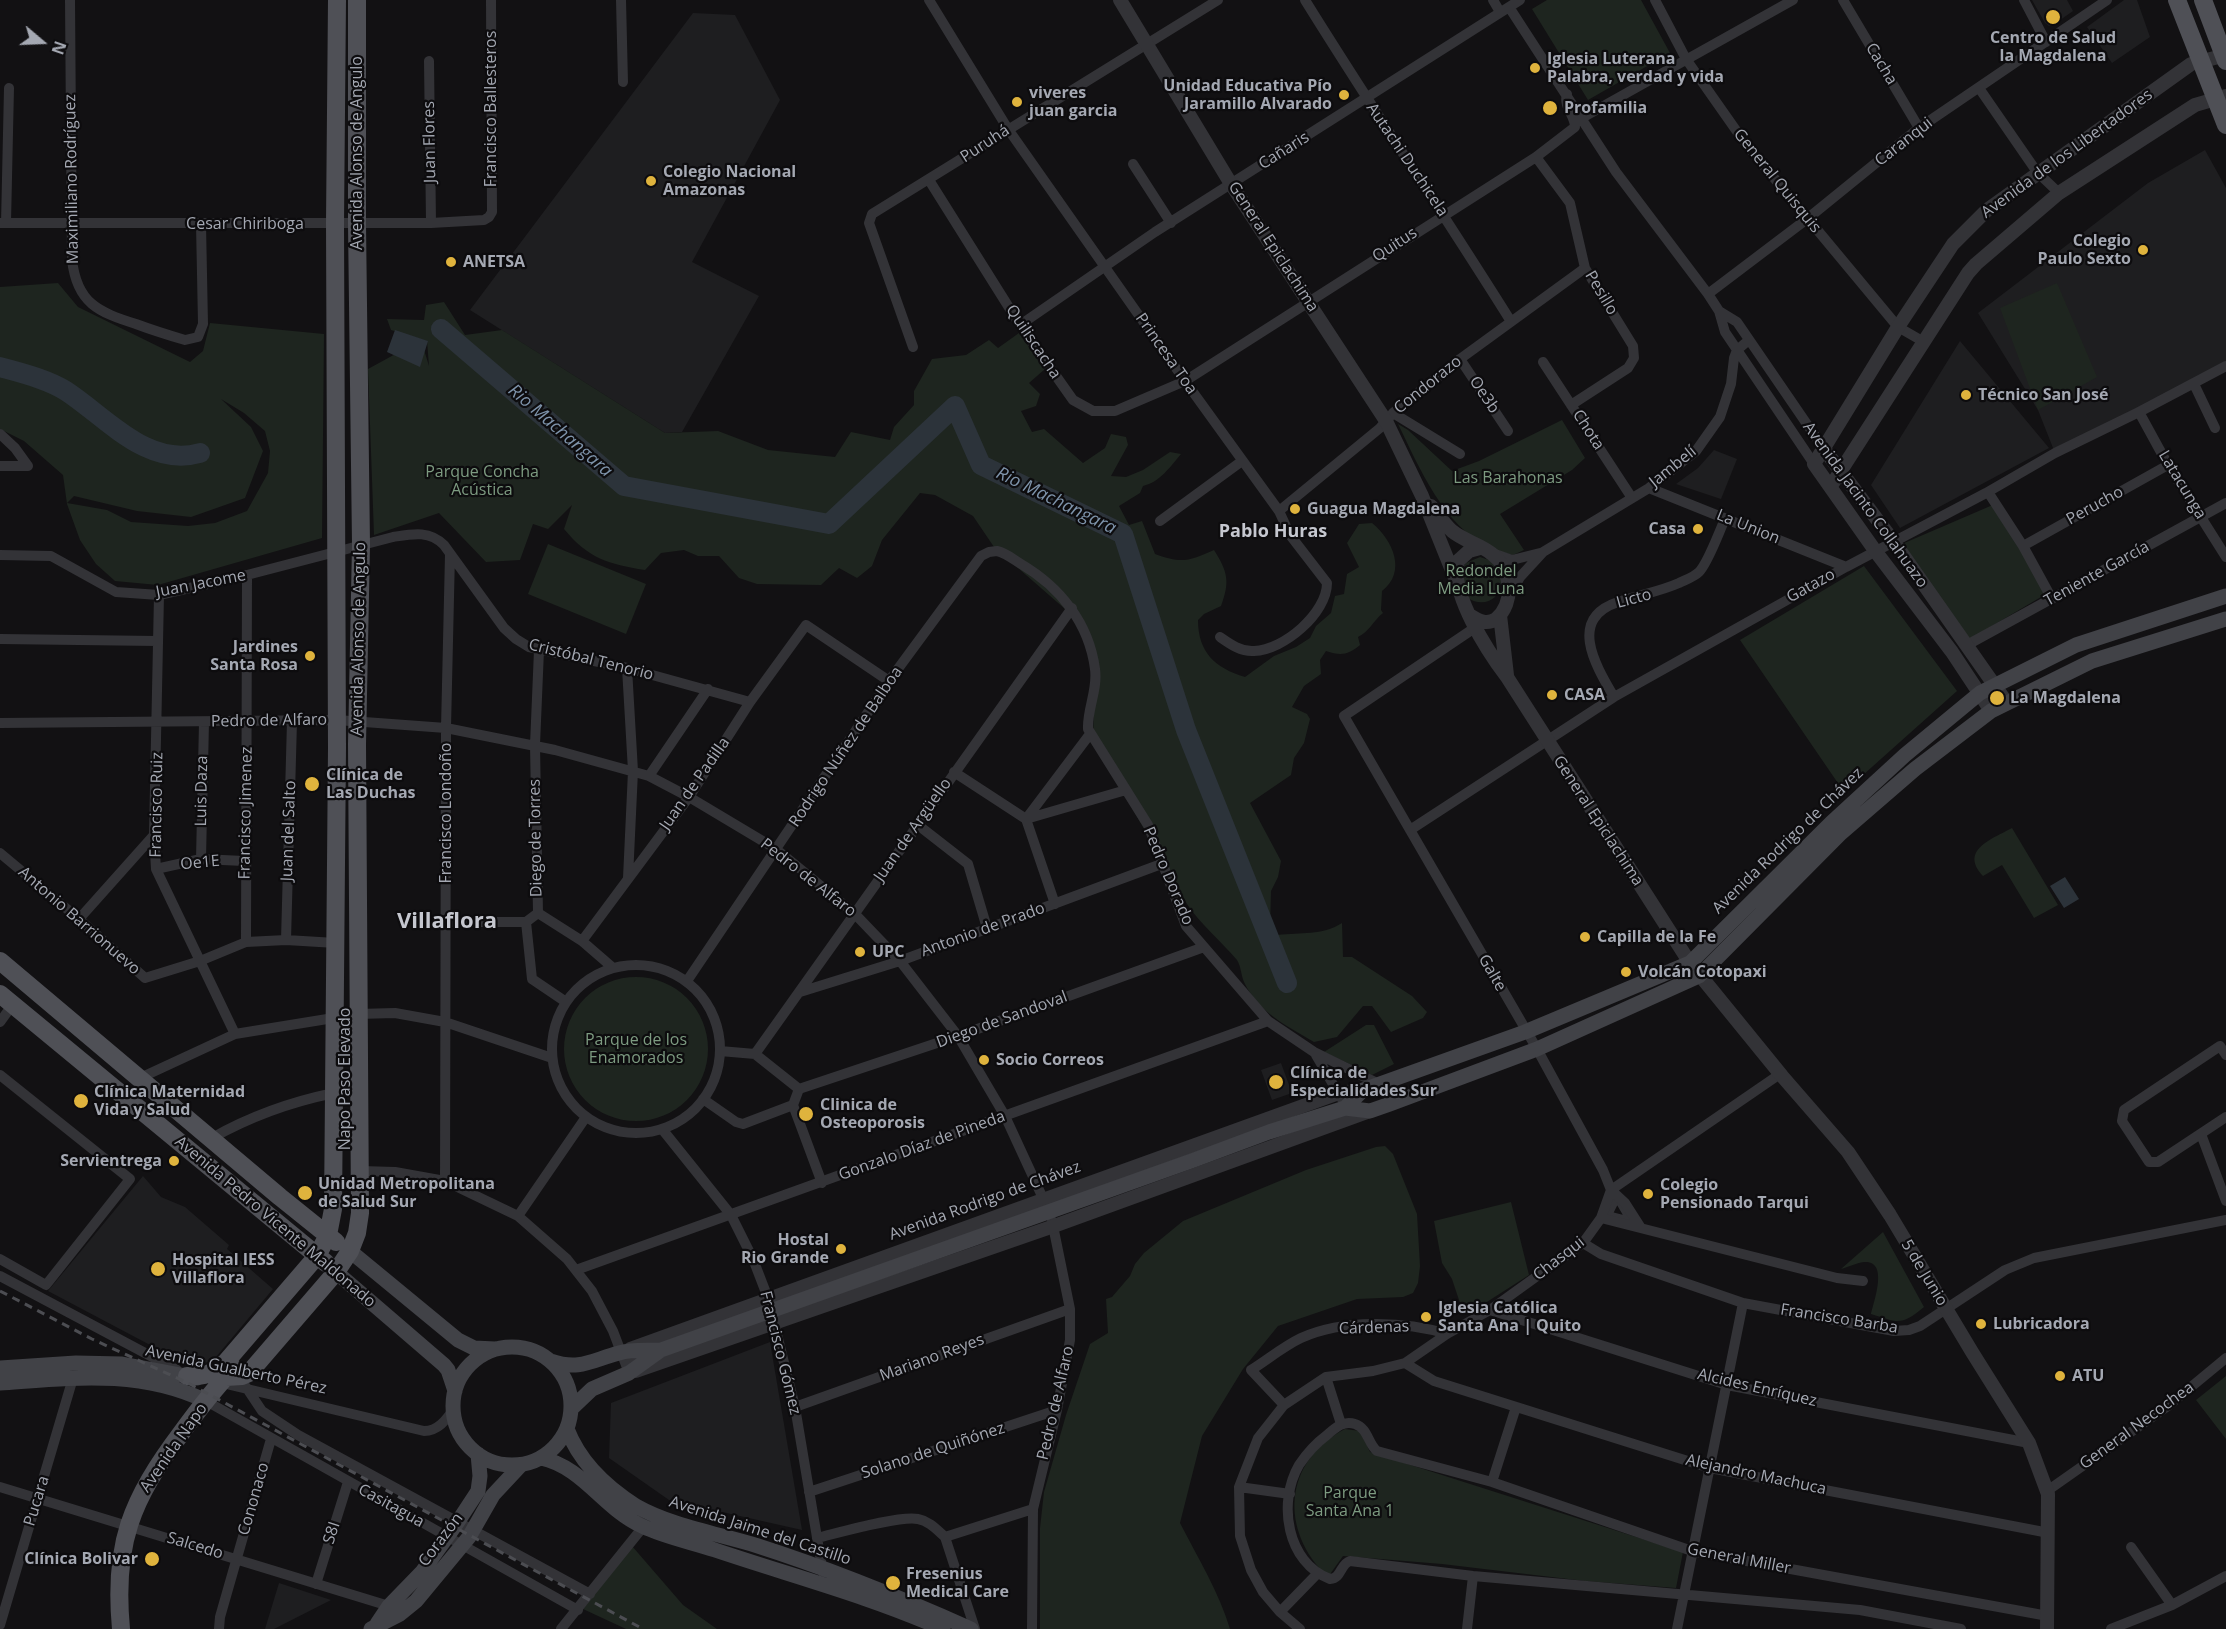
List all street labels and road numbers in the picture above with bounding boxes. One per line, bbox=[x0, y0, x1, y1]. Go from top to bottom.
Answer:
street label: Francisco Ballesteros bbox=[481, 31, 501, 187]
street label: Cacha bbox=[1861, 40, 1901, 88]
street label: Avenida Alonso de Angulo bbox=[347, 56, 367, 250]
street label: Avenida de los Libertadores bbox=[1978, 85, 2156, 223]
street label: Maximiliano Rodríguez bbox=[61, 94, 83, 264]
street label: Autachi Duchicela bbox=[1362, 100, 1452, 220]
street label: Juan Flores bbox=[420, 101, 440, 183]
street label: Caranqui bbox=[1871, 114, 1937, 170]
street label: Puruhá bbox=[957, 121, 1013, 167]
street label: General Quisquis bbox=[1729, 125, 1825, 237]
street label: Cañaris bbox=[1255, 128, 1313, 174]
street label: General Epiclachima bbox=[1224, 178, 1322, 316]
street label: Cesar Chiriboga bbox=[186, 214, 304, 234]
street label: Quitus bbox=[1369, 223, 1421, 267]
street label: Pesillo bbox=[1580, 267, 1622, 319]
street label: Quiliscacha bbox=[1001, 301, 1065, 383]
street label: Princesa Toa bbox=[1131, 310, 1201, 398]
street label: Condorazo bbox=[1390, 352, 1466, 418]
street label: Oe3b bbox=[1465, 373, 1503, 417]
street label: Chota bbox=[1568, 406, 1608, 454]
street label: Avenida Jacinto Collahuazo bbox=[1798, 418, 1932, 592]
street label: Jambelí bbox=[1646, 442, 1700, 492]
street label: Latacunga bbox=[2154, 447, 2210, 523]
street label: Perucho bbox=[2063, 483, 2127, 529]
street label: La Union bbox=[1714, 506, 1782, 548]
street label: Teniente García bbox=[2041, 537, 2153, 611]
street label: Avenida Alonso de Angulo bbox=[348, 542, 370, 736]
street label: Gatazo bbox=[1783, 565, 1839, 607]
street label: Juan Jacome bbox=[154, 566, 248, 602]
street label: Licto bbox=[1614, 585, 1654, 613]
street label: Cristóbal Tenorio bbox=[527, 635, 655, 685]
street label: Rodrigo Núñez de Balboa bbox=[785, 663, 907, 831]
street label: Pedro de Alfaro bbox=[211, 710, 327, 732]
street label: Juan de Padilla bbox=[656, 734, 734, 834]
street label: Francisco Londoño bbox=[436, 743, 456, 883]
street label: Francisco Jimenez bbox=[235, 746, 257, 880]
street label: Francisco Ruiz bbox=[146, 752, 168, 858]
street label: General Epiclachima bbox=[1549, 752, 1647, 890]
street label: Luis Daza bbox=[192, 755, 212, 827]
street label: Avenida Rodrigo de Chávez bbox=[1709, 764, 1867, 918]
street label: Juan de Argüello bbox=[870, 775, 956, 885]
street label: Diego de Torres bbox=[525, 779, 547, 897]
street label: Juan del Salto bbox=[278, 780, 300, 882]
street label: Pedro Dorado bbox=[1139, 824, 1197, 928]
street label: Pedro de Alfaro bbox=[756, 835, 860, 921]
street label: Oe1E bbox=[180, 852, 220, 874]
street label: Antonio Barrionuevo bbox=[14, 863, 144, 979]
street label: Antonio de Prado bbox=[919, 899, 1047, 961]
street label: Galte bbox=[1474, 951, 1510, 995]
street label: Diego de Sandoval bbox=[934, 987, 1070, 1053]
street label: Napo Paso Elevado bbox=[335, 1008, 355, 1150]
street label: Gonzalo Díaz de Pineda bbox=[836, 1107, 1008, 1185]
street label: Avenida Pedro Vicente Maldonado bbox=[171, 1132, 379, 1312]
street label: Avenida Rodrigo de Chávez bbox=[887, 1157, 1083, 1245]
street label: Chasqui bbox=[1529, 1233, 1589, 1285]
street label: 5 de Junio bbox=[1897, 1236, 1951, 1310]
street label: Francisco Gómez bbox=[755, 1289, 805, 1417]
street label: Francisco Barba bbox=[1779, 1300, 1899, 1338]
street label: Cárdenas bbox=[1338, 1317, 1410, 1339]
street label: Mariano Reyes bbox=[877, 1330, 987, 1386]
street label: Avenida Gualberto Pérez bbox=[144, 1341, 328, 1399]
street label: Pedro de Alfaro bbox=[1034, 1344, 1078, 1462]
street label: Alcides Enríquez bbox=[1696, 1365, 1818, 1411]
street label: General Necochea bbox=[2076, 1378, 2198, 1474]
street label: Avenida Napo bbox=[136, 1400, 212, 1496]
street label: Solano de Quiñónez bbox=[859, 1419, 1007, 1483]
street label: Alejandro Machuca bbox=[1684, 1451, 1828, 1499]
street label: Cononaco bbox=[234, 1460, 274, 1538]
street label: Pucara bbox=[20, 1474, 54, 1528]
street label: Casitagua bbox=[355, 1480, 427, 1532]
street label: Avenida Jaime del Castillo bbox=[667, 1493, 853, 1569]
street label: Corazón bbox=[415, 1509, 467, 1571]
street label: S8I bbox=[319, 1519, 345, 1547]
street label: Salcedo bbox=[165, 1528, 225, 1564]
street label: General Miller bbox=[1686, 1540, 1792, 1578]

